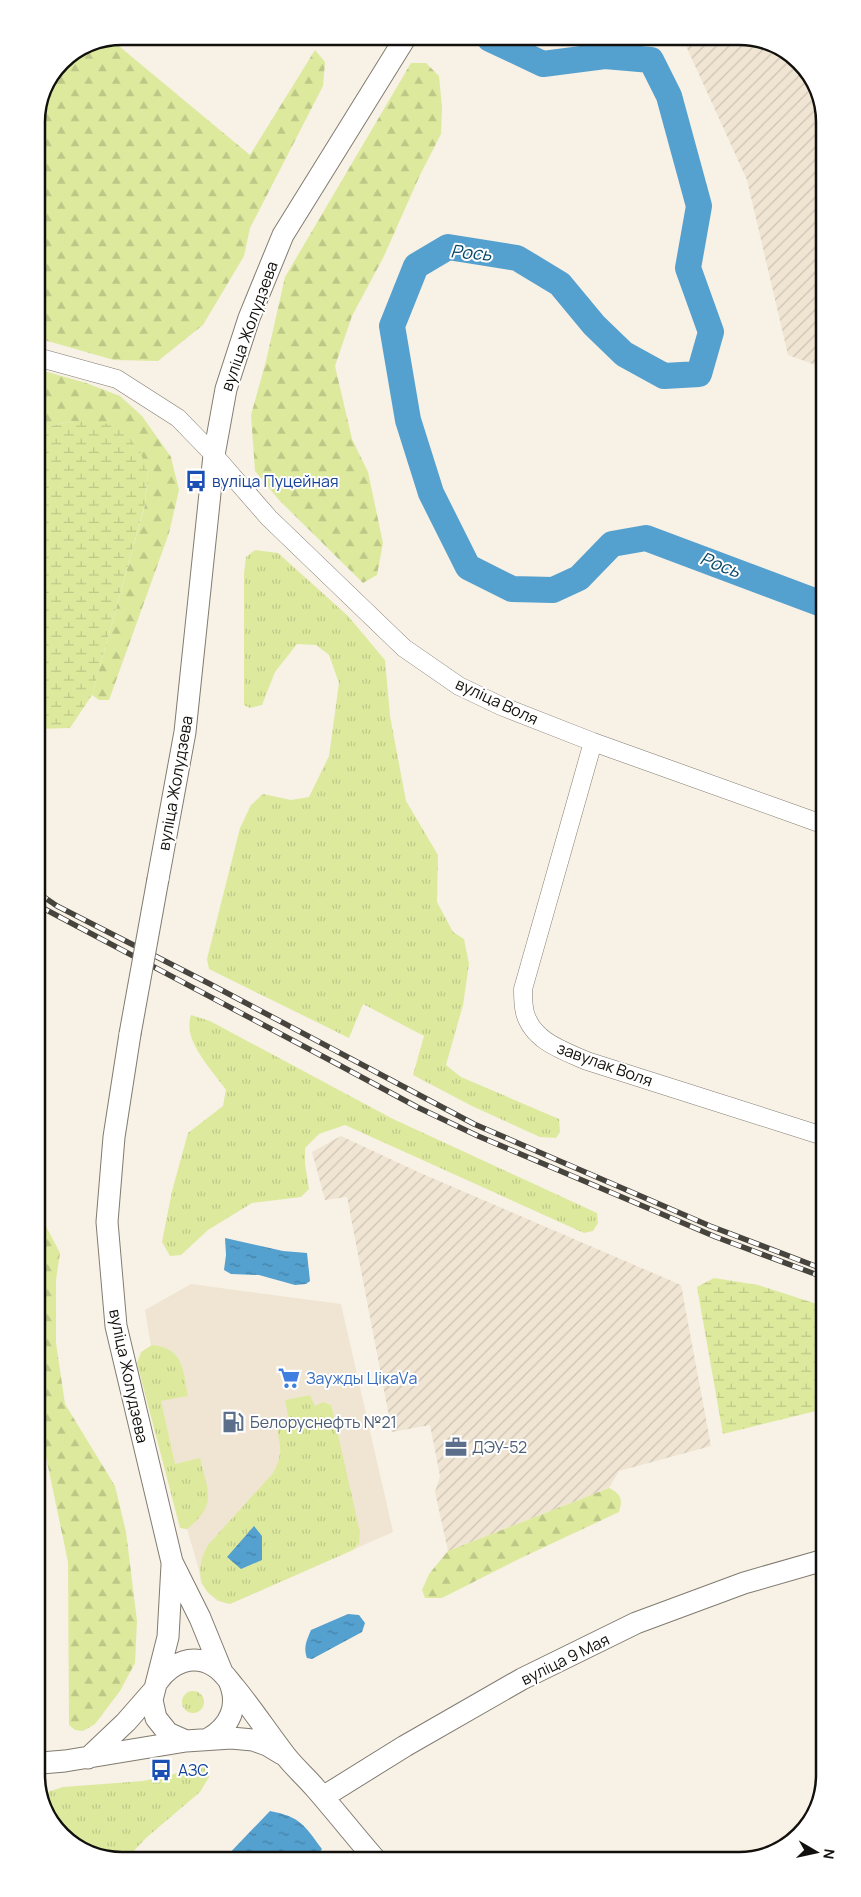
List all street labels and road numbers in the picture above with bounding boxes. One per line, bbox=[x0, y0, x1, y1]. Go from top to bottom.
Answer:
street label: вуліца Жолудзева bbox=[215, 258, 283, 394]
street label: вуліца Воля bbox=[452, 672, 542, 730]
street label: вуліца Жолудзева bbox=[152, 714, 198, 852]
street label: завулак Воля bbox=[554, 1037, 656, 1091]
street label: вуліца Жолудзева bbox=[104, 1307, 154, 1445]
street label: вуліца 9 Мая bbox=[517, 1628, 613, 1690]

